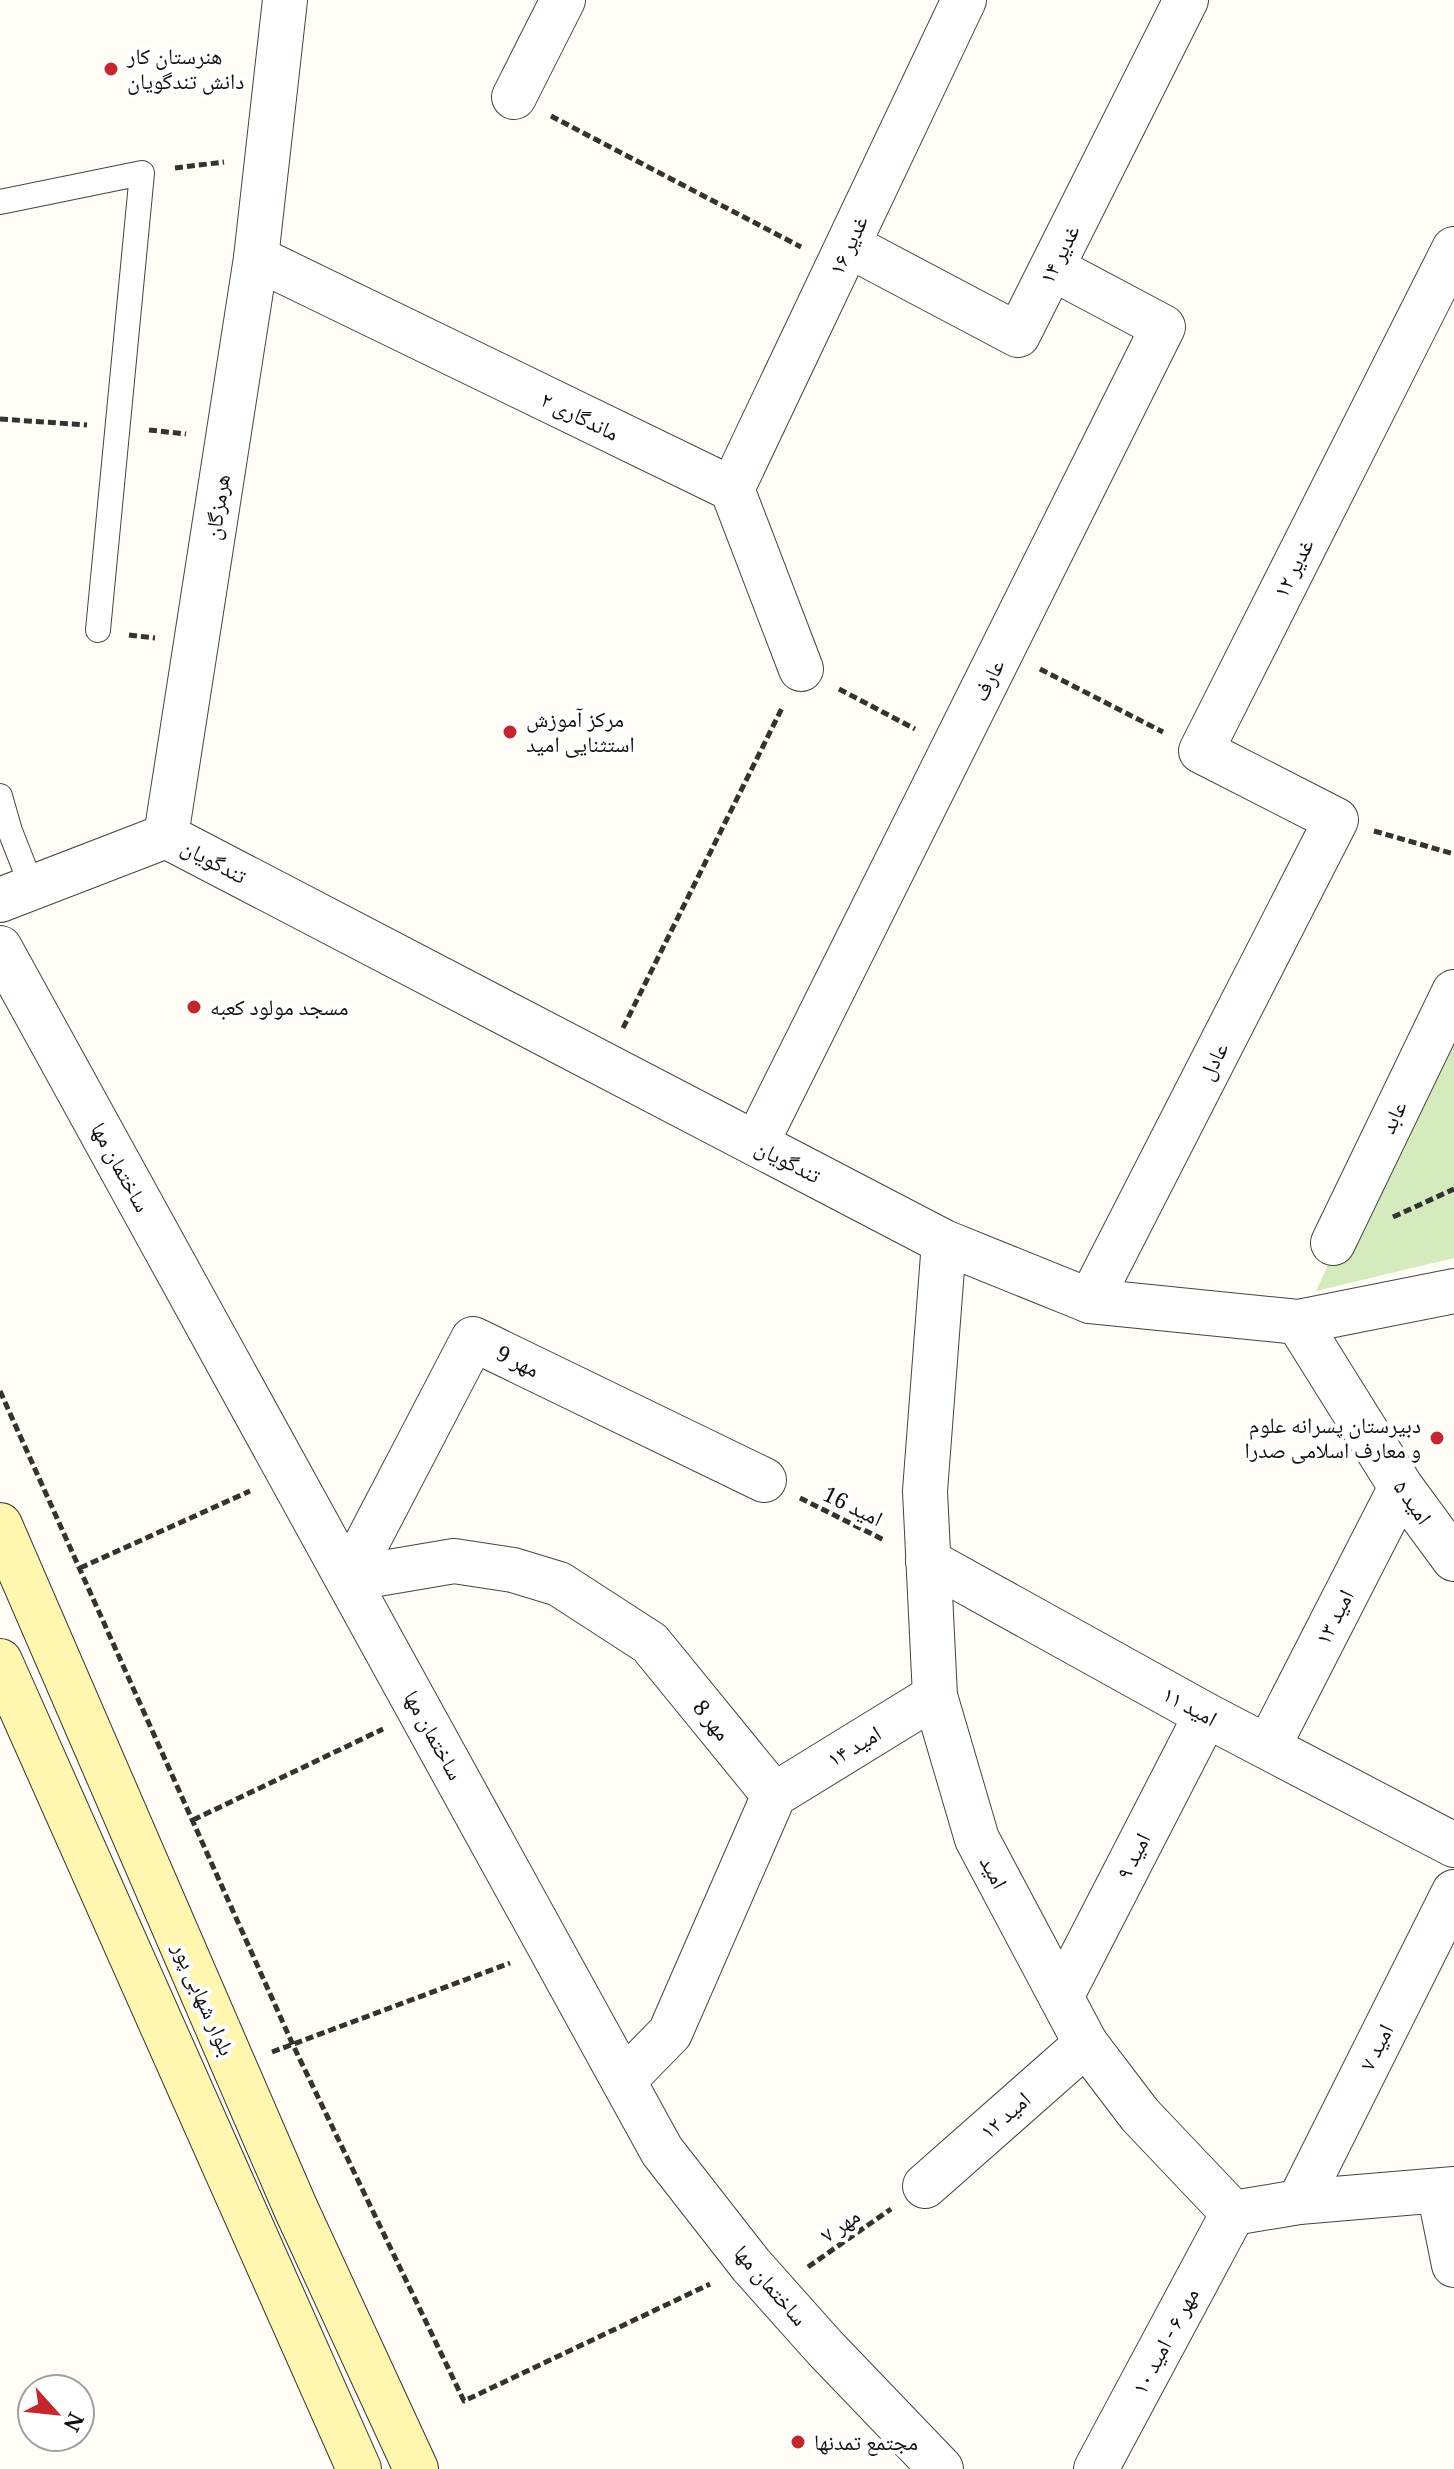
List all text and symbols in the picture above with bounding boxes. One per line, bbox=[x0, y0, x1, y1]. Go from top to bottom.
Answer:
place label: هنرستان کار دانش تندگویان bbox=[126, 40, 244, 103]
marker: هنرستان کار دانش تندگویان bbox=[102, 60, 120, 78]
street label: غدیر ۱۶ bbox=[820, 210, 881, 283]
street label: غدیر ۱۴ bbox=[1031, 219, 1093, 292]
street label: ماندگاری ۲ bbox=[533, 383, 625, 454]
street label: هرمزگان bbox=[196, 472, 244, 543]
street label: غدیر ۱۲ bbox=[1265, 533, 1327, 606]
street label: عارف bbox=[964, 653, 1018, 710]
place label: مرکز آموزش استثنایی امید bbox=[526, 703, 635, 766]
marker: مرکز آموزش استثنایی امید bbox=[501, 723, 519, 741]
street label: تندگویان bbox=[173, 830, 253, 897]
place label: مسجد مولود کعبه bbox=[210, 991, 348, 1029]
marker: مسجد مولود کعبه bbox=[185, 998, 203, 1016]
street label: عادل bbox=[1190, 1036, 1241, 1088]
street label: عابد bbox=[1371, 1095, 1420, 1142]
street label: ساختمان مها bbox=[78, 1116, 159, 1221]
street label: تندگویان bbox=[747, 1131, 827, 1197]
street label: مهر 9 bbox=[488, 1337, 545, 1391]
place label: دبیرستان پسرانه علوم و معارف اسلامی صدرا bbox=[1245, 1409, 1421, 1472]
marker: دبیرستان پسرانه علوم و معارف اسلامی صدرا bbox=[1428, 1429, 1446, 1447]
street label: امید ۵ bbox=[1381, 1473, 1440, 1534]
street label: امید 16 bbox=[815, 1478, 888, 1540]
street label: امید ۱۳ bbox=[1307, 1584, 1367, 1653]
street label: امید ۱۱ bbox=[1154, 1678, 1223, 1739]
street label: ساختمان مها bbox=[391, 1684, 472, 1789]
street label: مهر 8 bbox=[681, 1693, 738, 1751]
street label: امید ۱۴ bbox=[821, 1717, 890, 1780]
street label: امید ۹ bbox=[1108, 1827, 1164, 1888]
street label: امید bbox=[967, 1850, 1016, 1897]
street label: بلوار شهابی پور bbox=[159, 1936, 243, 2063]
street label: امید ۷ bbox=[1351, 2018, 1407, 2079]
street label: امید ۱۲ bbox=[973, 2084, 1041, 2151]
street label: مهر ۷ bbox=[814, 2200, 870, 2255]
street label: ساختمان مها bbox=[722, 2237, 815, 2337]
street label: مهر ۶ - امید ۱۰ bbox=[1123, 2282, 1212, 2403]
north arrow bbox=[16, 2373, 96, 2453]
text: N bbox=[50, 2404, 92, 2437]
place label: مجتمع تمدنها bbox=[814, 2426, 918, 2464]
marker: مجتمع تمدنها bbox=[789, 2433, 807, 2451]

